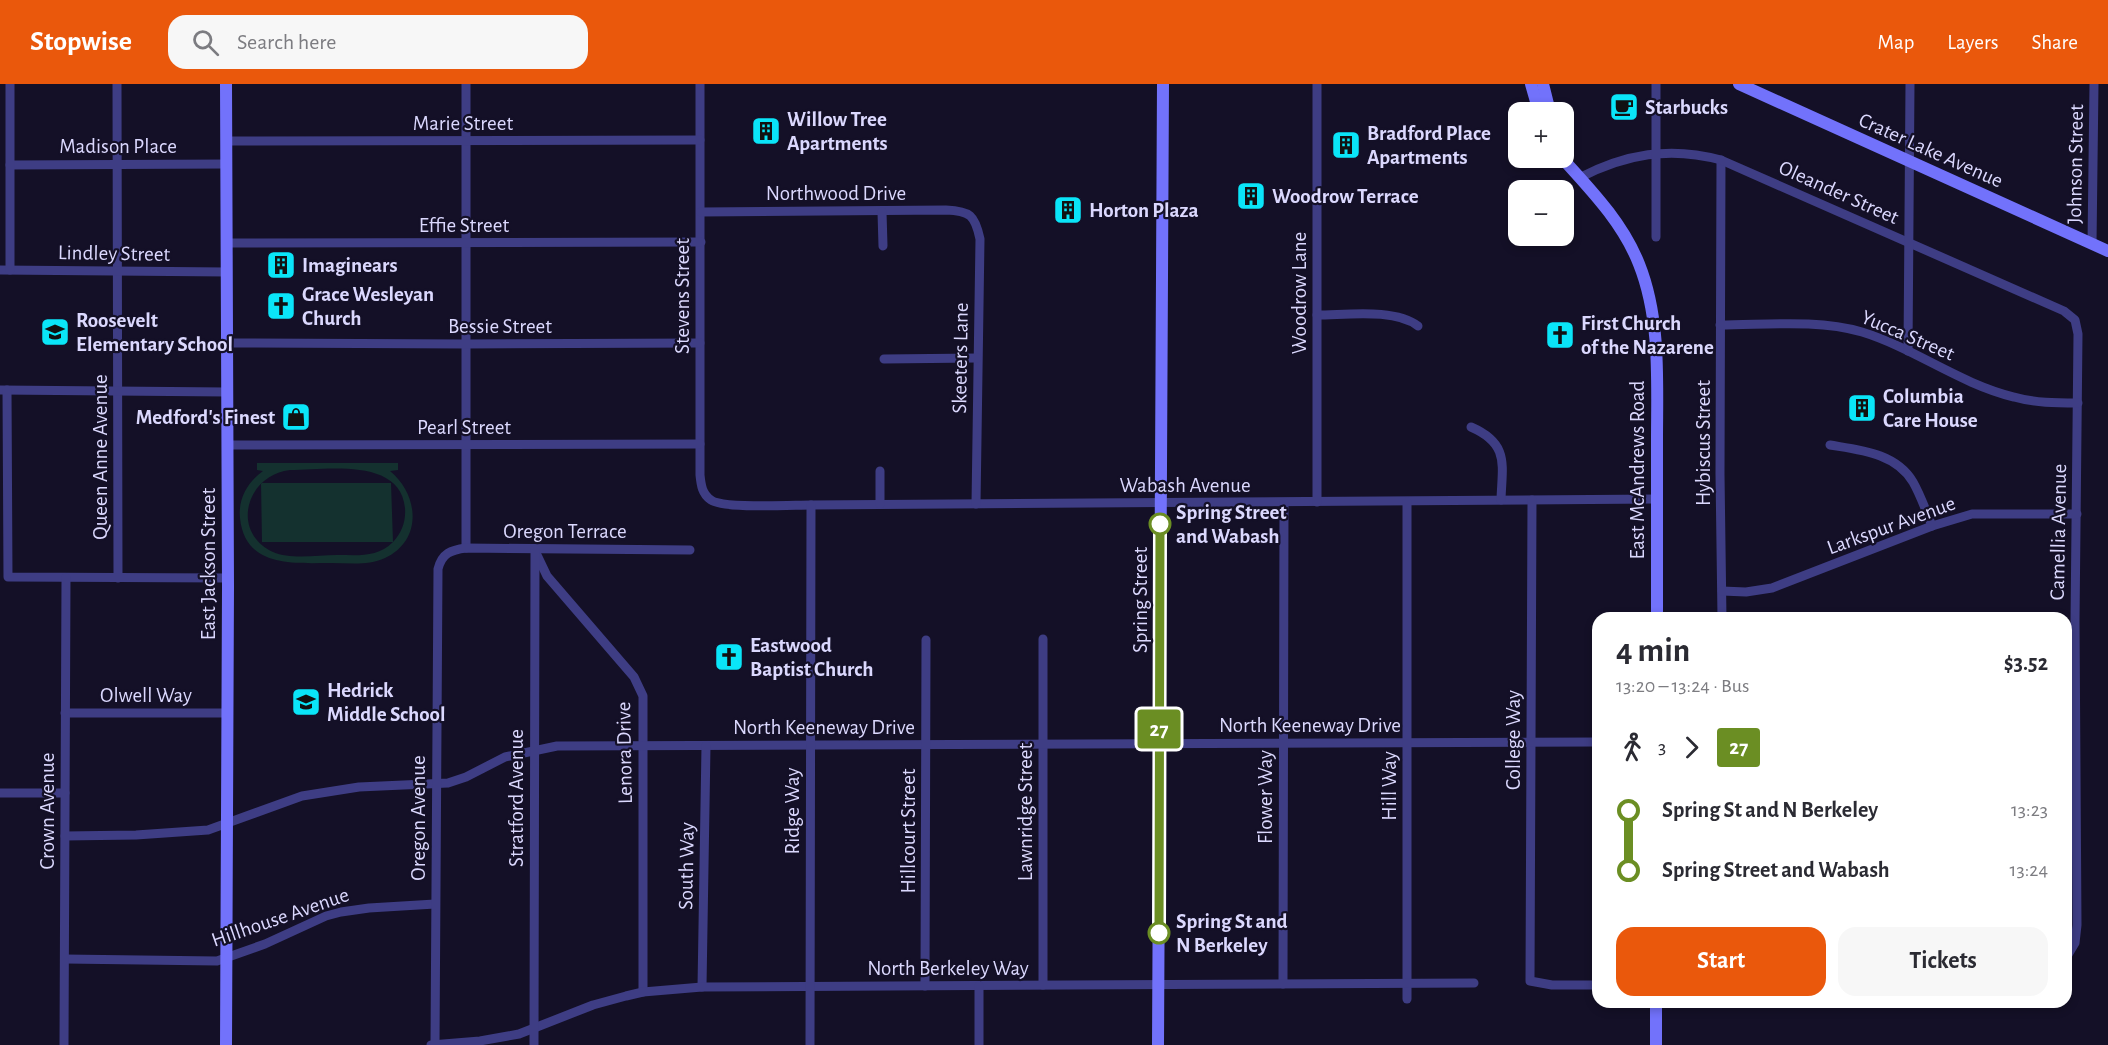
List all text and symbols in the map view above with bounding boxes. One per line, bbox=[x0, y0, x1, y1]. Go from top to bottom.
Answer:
search box bbox=[168, 15, 588, 69]
icon: search bbox=[189, 26, 222, 59]
text: Stopwise bbox=[30, 28, 132, 56]
text: Search here bbox=[237, 31, 337, 53]
text: Map bbox=[1878, 32, 1914, 53]
text: Layers bbox=[1947, 32, 1998, 53]
text: Share bbox=[2031, 32, 2078, 53]
cafe icon: Starbucks bbox=[1608, 91, 1640, 123]
place label: Starbucks bbox=[1645, 97, 1728, 118]
map controls bbox=[1508, 102, 1574, 246]
button: + bbox=[1508, 102, 1574, 168]
street label: Johnson Street bbox=[2064, 104, 2087, 224]
place label: Willow Tree Apartments bbox=[787, 109, 888, 154]
street label: Crater Lake Avenue bbox=[1856, 109, 2006, 192]
street label: Marie Street bbox=[413, 113, 513, 134]
building icon: Willow Tree Apartments bbox=[750, 115, 782, 147]
place label: Bradford Place Apartments bbox=[1367, 123, 1491, 168]
building icon: Bradford Place Apartments bbox=[1330, 129, 1362, 161]
street label: Madison Place bbox=[59, 136, 177, 157]
street label: Oleander Street bbox=[1776, 157, 1902, 228]
building icon: Woodrow Terrace bbox=[1235, 180, 1267, 212]
button: − bbox=[1508, 180, 1574, 246]
street label: Northwood Drive bbox=[766, 183, 906, 204]
place label: Woodrow Terrace bbox=[1272, 186, 1419, 207]
building icon: Horton Plaza bbox=[1052, 194, 1084, 226]
place label: Horton Plaza bbox=[1089, 200, 1199, 221]
street label: Effie Street bbox=[419, 215, 509, 236]
street label: Woodrow Lane bbox=[1289, 232, 1310, 354]
street label: Stevens Street bbox=[672, 238, 693, 354]
street label: Lindley Street bbox=[58, 242, 171, 265]
building icon: Imaginears bbox=[265, 249, 297, 281]
place label: Imaginears bbox=[302, 255, 397, 276]
place label: Grace Wesleyan Church bbox=[302, 284, 434, 329]
church icon: Grace Wesleyan Church bbox=[265, 290, 297, 322]
street label: Skeeters Lane bbox=[949, 302, 972, 414]
street label: Yucca Street bbox=[1858, 306, 1958, 365]
place label: Roosevelt Elementary School bbox=[76, 310, 233, 355]
place label: First Church of the Nazarene bbox=[1581, 313, 1714, 358]
school or university icon: Roosevelt Elementary School bbox=[39, 316, 71, 348]
street label: Bessie Street bbox=[448, 316, 552, 337]
church icon: First Church of the Nazarene bbox=[1544, 319, 1576, 351]
street label: Queen Anne Avenue bbox=[90, 374, 111, 540]
street label: East McAndrews Road bbox=[1627, 380, 1648, 559]
street label: Hybiscus Street bbox=[1693, 380, 1714, 506]
place label: Columbia Care House bbox=[1883, 386, 1978, 431]
building icon: Columbia Care House bbox=[1846, 392, 1878, 424]
shop icon: Medford's Finest bbox=[280, 401, 312, 433]
place label: Medford's Finest bbox=[136, 407, 275, 428]
street label: Pearl Street bbox=[417, 417, 511, 438]
street label: Camellia Avenue bbox=[2047, 463, 2070, 601]
street label: Wabash Avenue bbox=[1119, 475, 1251, 496]
street label: East Jackson Street bbox=[198, 488, 219, 640]
street label: Larkspur Avenue bbox=[1824, 493, 1958, 558]
place label: Spring Street and Wabash bbox=[1176, 502, 1287, 547]
marker: Spring Street and Wabash bbox=[1149, 513, 1171, 535]
street label: Oregon Terrace bbox=[503, 521, 627, 542]
street label: Spring Street bbox=[1130, 547, 1151, 653]
place label: Eastwood Baptist Church bbox=[750, 635, 874, 680]
text: 4 min bbox=[1616, 635, 1690, 668]
church icon: Eastwood Baptist Church bbox=[713, 641, 745, 673]
text: $3.52 bbox=[2004, 652, 2048, 674]
text: 13:20 – 13:24 · Bus bbox=[1616, 676, 1749, 696]
place label: Hedrick Middle School bbox=[327, 680, 446, 725]
street label: Olwell Way bbox=[100, 685, 192, 706]
school or university icon: Hedrick Middle School bbox=[290, 686, 322, 718]
street label: College Way bbox=[1503, 690, 1524, 790]
street label: Lenora Drive bbox=[613, 702, 636, 804]
line badge: 27 bbox=[1132, 710, 1186, 748]
street label: North Keeneway Drive bbox=[1219, 715, 1401, 736]
street label: North Keeneway Drive bbox=[733, 717, 915, 738]
text: 27 bbox=[1150, 719, 1168, 740]
street label: Stratford Avenue bbox=[506, 729, 527, 867]
icon: walk bbox=[1616, 731, 1649, 764]
icon: forward bbox=[1675, 731, 1708, 764]
text: 3 bbox=[1658, 737, 1666, 757]
text: 27 bbox=[1729, 737, 1748, 758]
street label: Lawnridge Street bbox=[1015, 742, 1036, 881]
street label: Flower Way bbox=[1255, 750, 1276, 844]
street label: Hill Way bbox=[1379, 751, 1400, 821]
street label: Crown Avenue bbox=[37, 753, 58, 869]
street label: Oregon Avenue bbox=[408, 755, 429, 881]
street label: Ridge Way bbox=[782, 767, 803, 855]
street label: Hillcourt Street bbox=[898, 768, 919, 894]
text: Spring St and N Berkeley bbox=[1662, 799, 1878, 821]
text: 13:23 bbox=[2011, 800, 2048, 820]
street label: South Way bbox=[675, 822, 698, 910]
text: Spring Street and Wabash bbox=[1662, 859, 1890, 881]
text: 13:24 bbox=[2010, 860, 2048, 880]
street label: Hillhouse Avenue bbox=[209, 884, 352, 951]
place label: Spring St and N Berkeley bbox=[1176, 911, 1288, 956]
marker: Spring St and N Berkeley bbox=[1148, 922, 1170, 944]
button: Start bbox=[1616, 927, 1826, 996]
button: Tickets bbox=[1838, 927, 2048, 996]
street label: North Berkeley Way bbox=[867, 958, 1029, 979]

